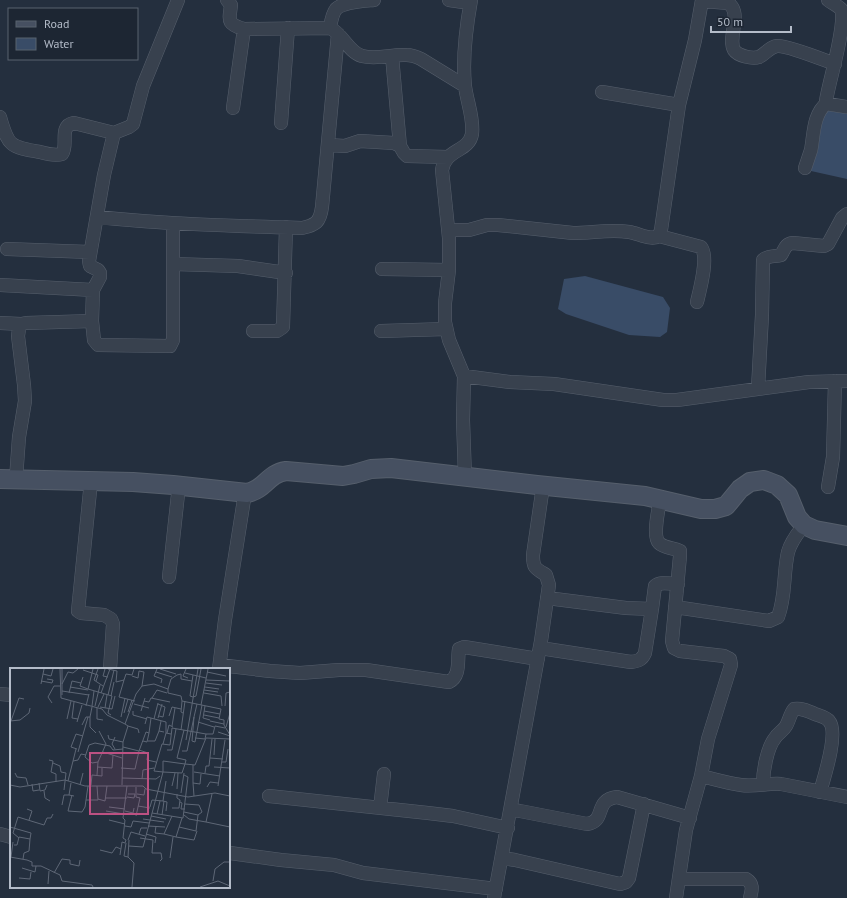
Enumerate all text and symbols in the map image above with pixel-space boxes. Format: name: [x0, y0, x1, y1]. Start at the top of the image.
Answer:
legend: [8, 8, 138, 60]
scale bar: [711, 8, 791, 34]
text: 50 m: [717, 14, 743, 29]
text: Road: [44, 16, 69, 31]
text: Water: [44, 36, 74, 51]
inset map: [10, 668, 230, 888]

